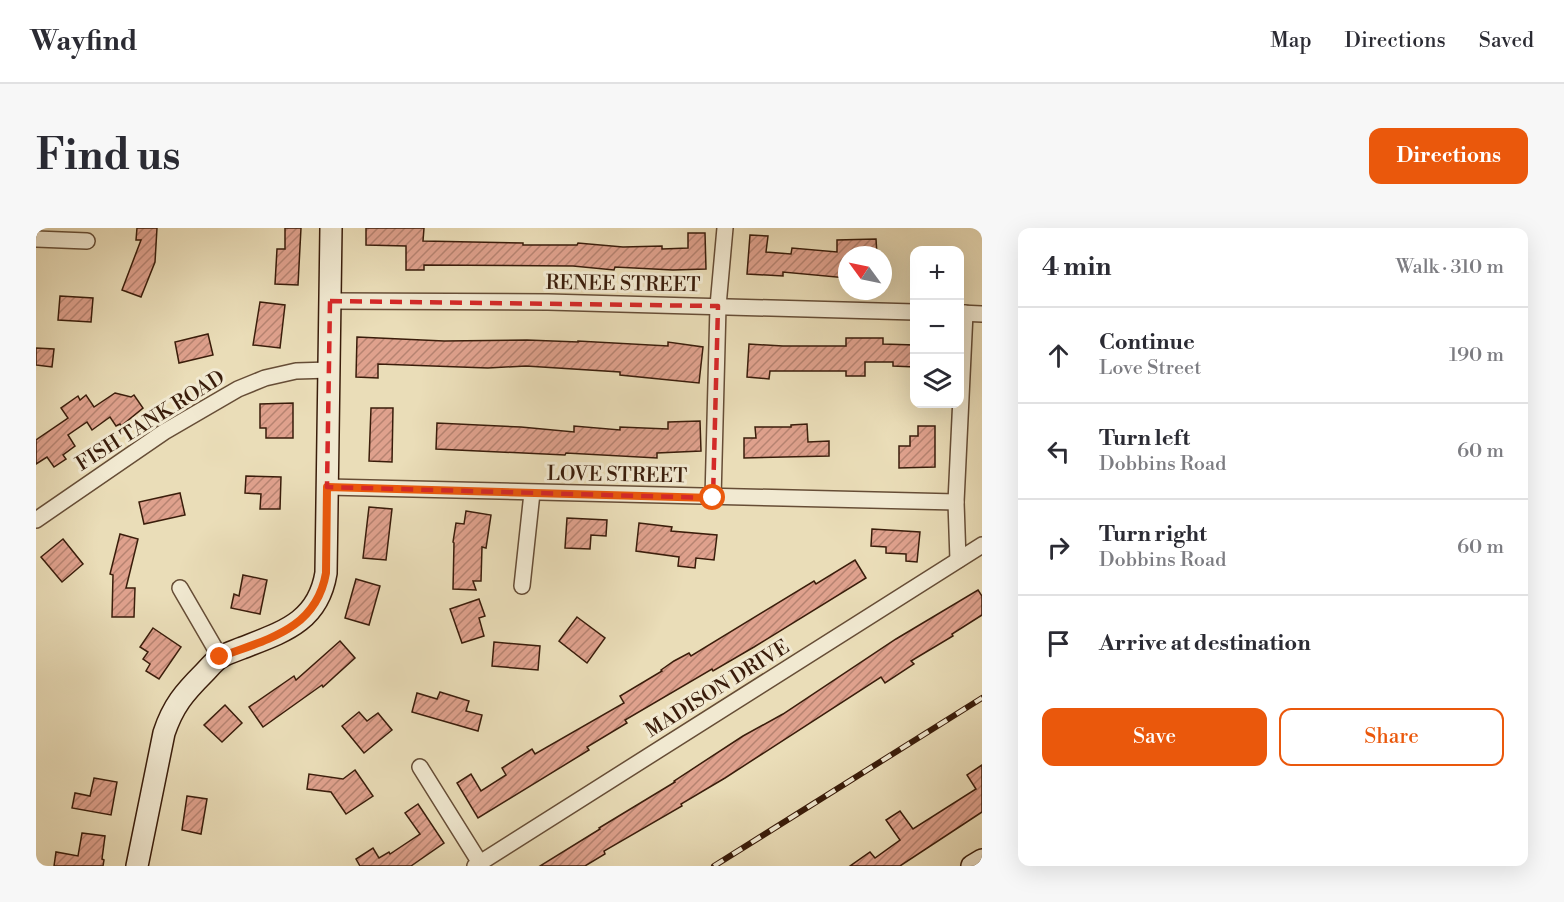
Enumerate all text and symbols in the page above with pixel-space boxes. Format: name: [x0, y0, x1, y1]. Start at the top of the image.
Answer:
text: Wayfind: [30, 24, 138, 59]
text: Map: [1270, 28, 1312, 54]
text: Directions: [1345, 28, 1446, 54]
text: Saved: [1479, 28, 1534, 54]
button: Directions: [1369, 128, 1528, 184]
text: Find us: [36, 130, 180, 183]
north arrow: [838, 246, 892, 300]
map controls: [910, 246, 964, 408]
button: +: [910, 246, 964, 300]
text: 4 min: [1042, 251, 1112, 283]
text: Walk · 310 m: [1396, 255, 1504, 280]
street label: RENEE STREET: [545, 271, 701, 298]
button: −: [910, 300, 964, 354]
text: Continue: [1099, 329, 1195, 356]
icon: ahead: [1042, 339, 1075, 372]
text: 190 m: [1449, 343, 1504, 368]
button: layers: [910, 354, 964, 408]
text: Love Street: [1099, 356, 1201, 381]
street label: FISH TANK ROAD: [72, 365, 230, 477]
text: Turn left: [1099, 425, 1190, 452]
icon: left: [1042, 435, 1075, 468]
text: 60 m: [1457, 439, 1504, 464]
text: Dobbins Road: [1099, 452, 1226, 477]
street label: LOVE STREET: [547, 462, 687, 489]
route start: [699, 484, 725, 510]
text: Turn right: [1099, 521, 1207, 548]
icon: right: [1042, 531, 1075, 564]
text: 60 m: [1457, 535, 1504, 560]
text: Dobbins Road: [1099, 548, 1226, 573]
icon: arrive: [1042, 627, 1075, 660]
text: Arrive at destination: [1099, 630, 1311, 657]
street label: MADISON DRIVE: [641, 635, 795, 744]
route end: [206, 643, 232, 669]
button: Save: [1042, 708, 1267, 766]
button: Share: [1279, 708, 1504, 766]

